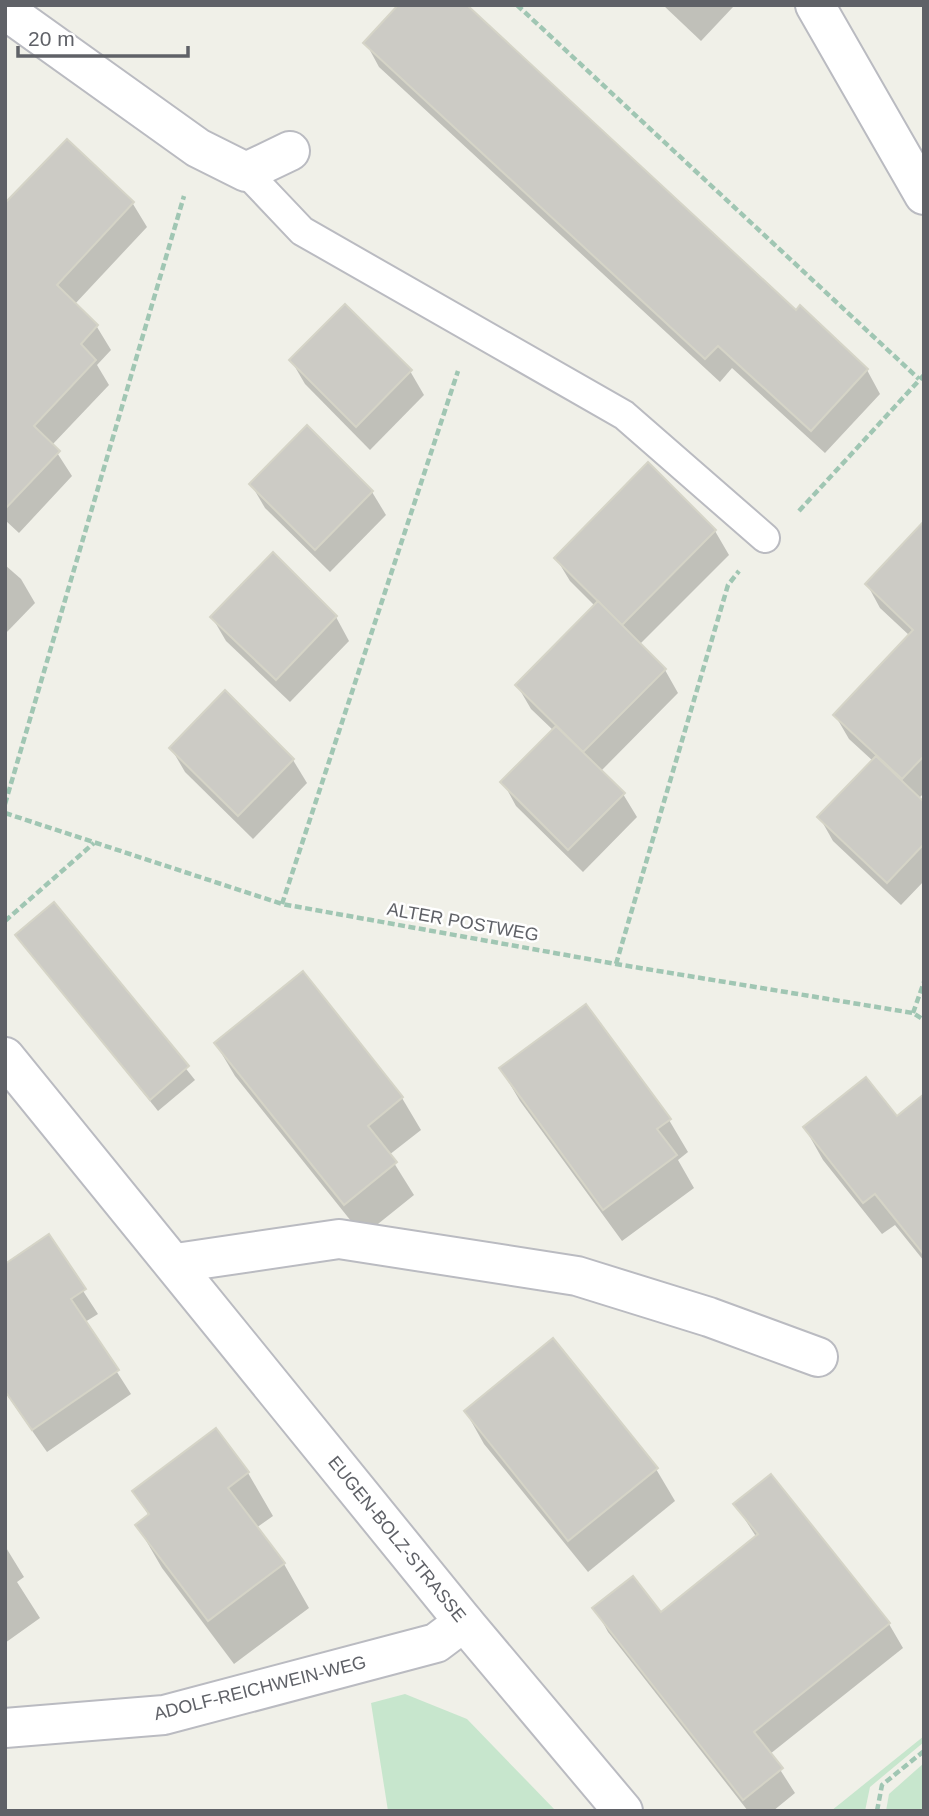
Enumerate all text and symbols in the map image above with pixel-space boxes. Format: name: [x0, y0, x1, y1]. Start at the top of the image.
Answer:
scale bar: [18, 14, 187, 58]
text: 20 m: [28, 27, 75, 50]
street label: ALTER POSTWEG: [386, 899, 540, 945]
street label: EUGEN-BOLZ-STRASSE: [324, 1452, 470, 1626]
street label: ADOLF-REICHWEIN-WEG: [152, 1652, 368, 1724]

